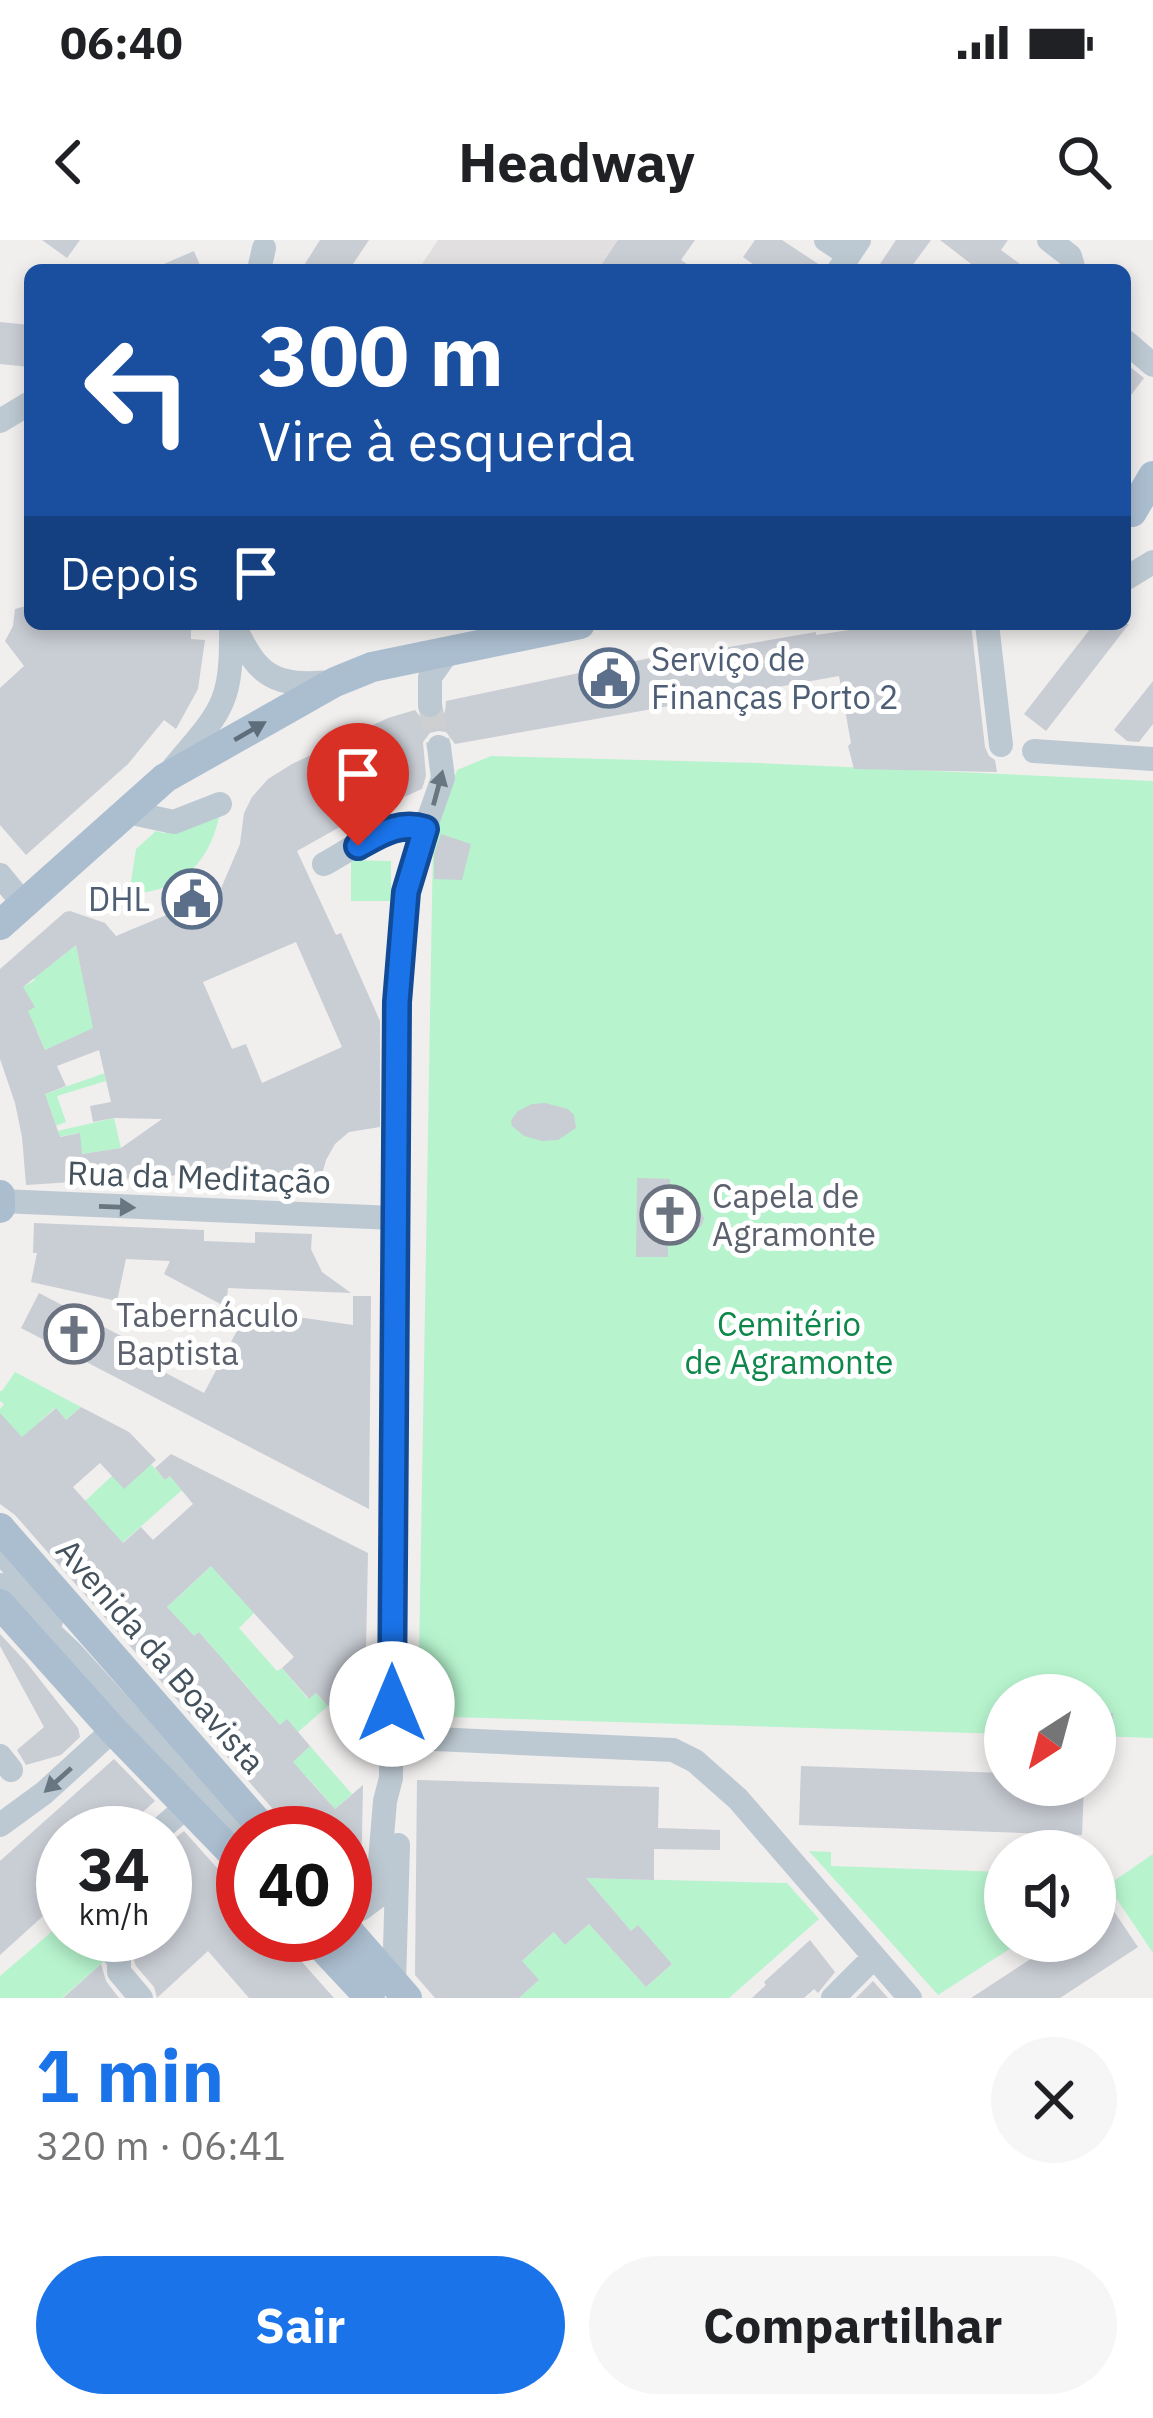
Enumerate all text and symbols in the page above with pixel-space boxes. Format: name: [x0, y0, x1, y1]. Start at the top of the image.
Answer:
text: 06:40: [60, 13, 183, 71]
text: Headway: [458, 127, 695, 197]
icon: back: [36, 129, 102, 195]
icon: search: [1051, 129, 1117, 195]
text: 300 m: [258, 300, 504, 409]
icon: left: [60, 312, 216, 468]
text: Vire à esquerda: [258, 406, 635, 476]
icon: arrive: [223, 540, 289, 606]
text: Depois: [60, 544, 199, 602]
place label: Serviço de Finanças Porto 2: [651, 637, 898, 718]
public building icon: Serviço de Finanças Porto 2: [578, 647, 640, 709]
one-way arrow: [233, 721, 267, 742]
pin: [307, 723, 409, 846]
icon: arrive: [325, 741, 391, 807]
one-way arrow: [430, 769, 448, 806]
public building icon: DHL: [161, 868, 223, 930]
place label: DHL: [88, 877, 150, 920]
street label: Rua da Meditação: [66, 1150, 332, 1203]
place label: Capela de Agramonte: [712, 1174, 876, 1255]
church icon: Capela de Agramonte: [639, 1184, 701, 1246]
one-way arrow: [99, 1198, 137, 1217]
place label: Tabernáculo Baptista: [116, 1293, 299, 1374]
park label: Cemitério de Agramonte: [685, 1302, 893, 1383]
church icon: Tabernáculo Baptista: [43, 1303, 105, 1365]
street label: Avenida da Boavista: [48, 1529, 275, 1782]
position arrow: [329, 1641, 455, 1767]
north arrow: [984, 1674, 1116, 1806]
map controls: [984, 1674, 1116, 1962]
one-way arrow: [44, 1766, 73, 1793]
speed limit sign: 40: [216, 1806, 372, 1962]
text: 34: [78, 1829, 150, 1908]
button: sound: [984, 1830, 1116, 1962]
text: km/h: [79, 1894, 149, 1933]
text: 1 min: [36, 2028, 224, 2122]
button: close: [991, 2037, 1117, 2163]
text: 320 m · 06:41: [36, 2120, 286, 2171]
button: Sair: [36, 2256, 565, 2394]
button: Compartilhar: [589, 2256, 1117, 2394]

